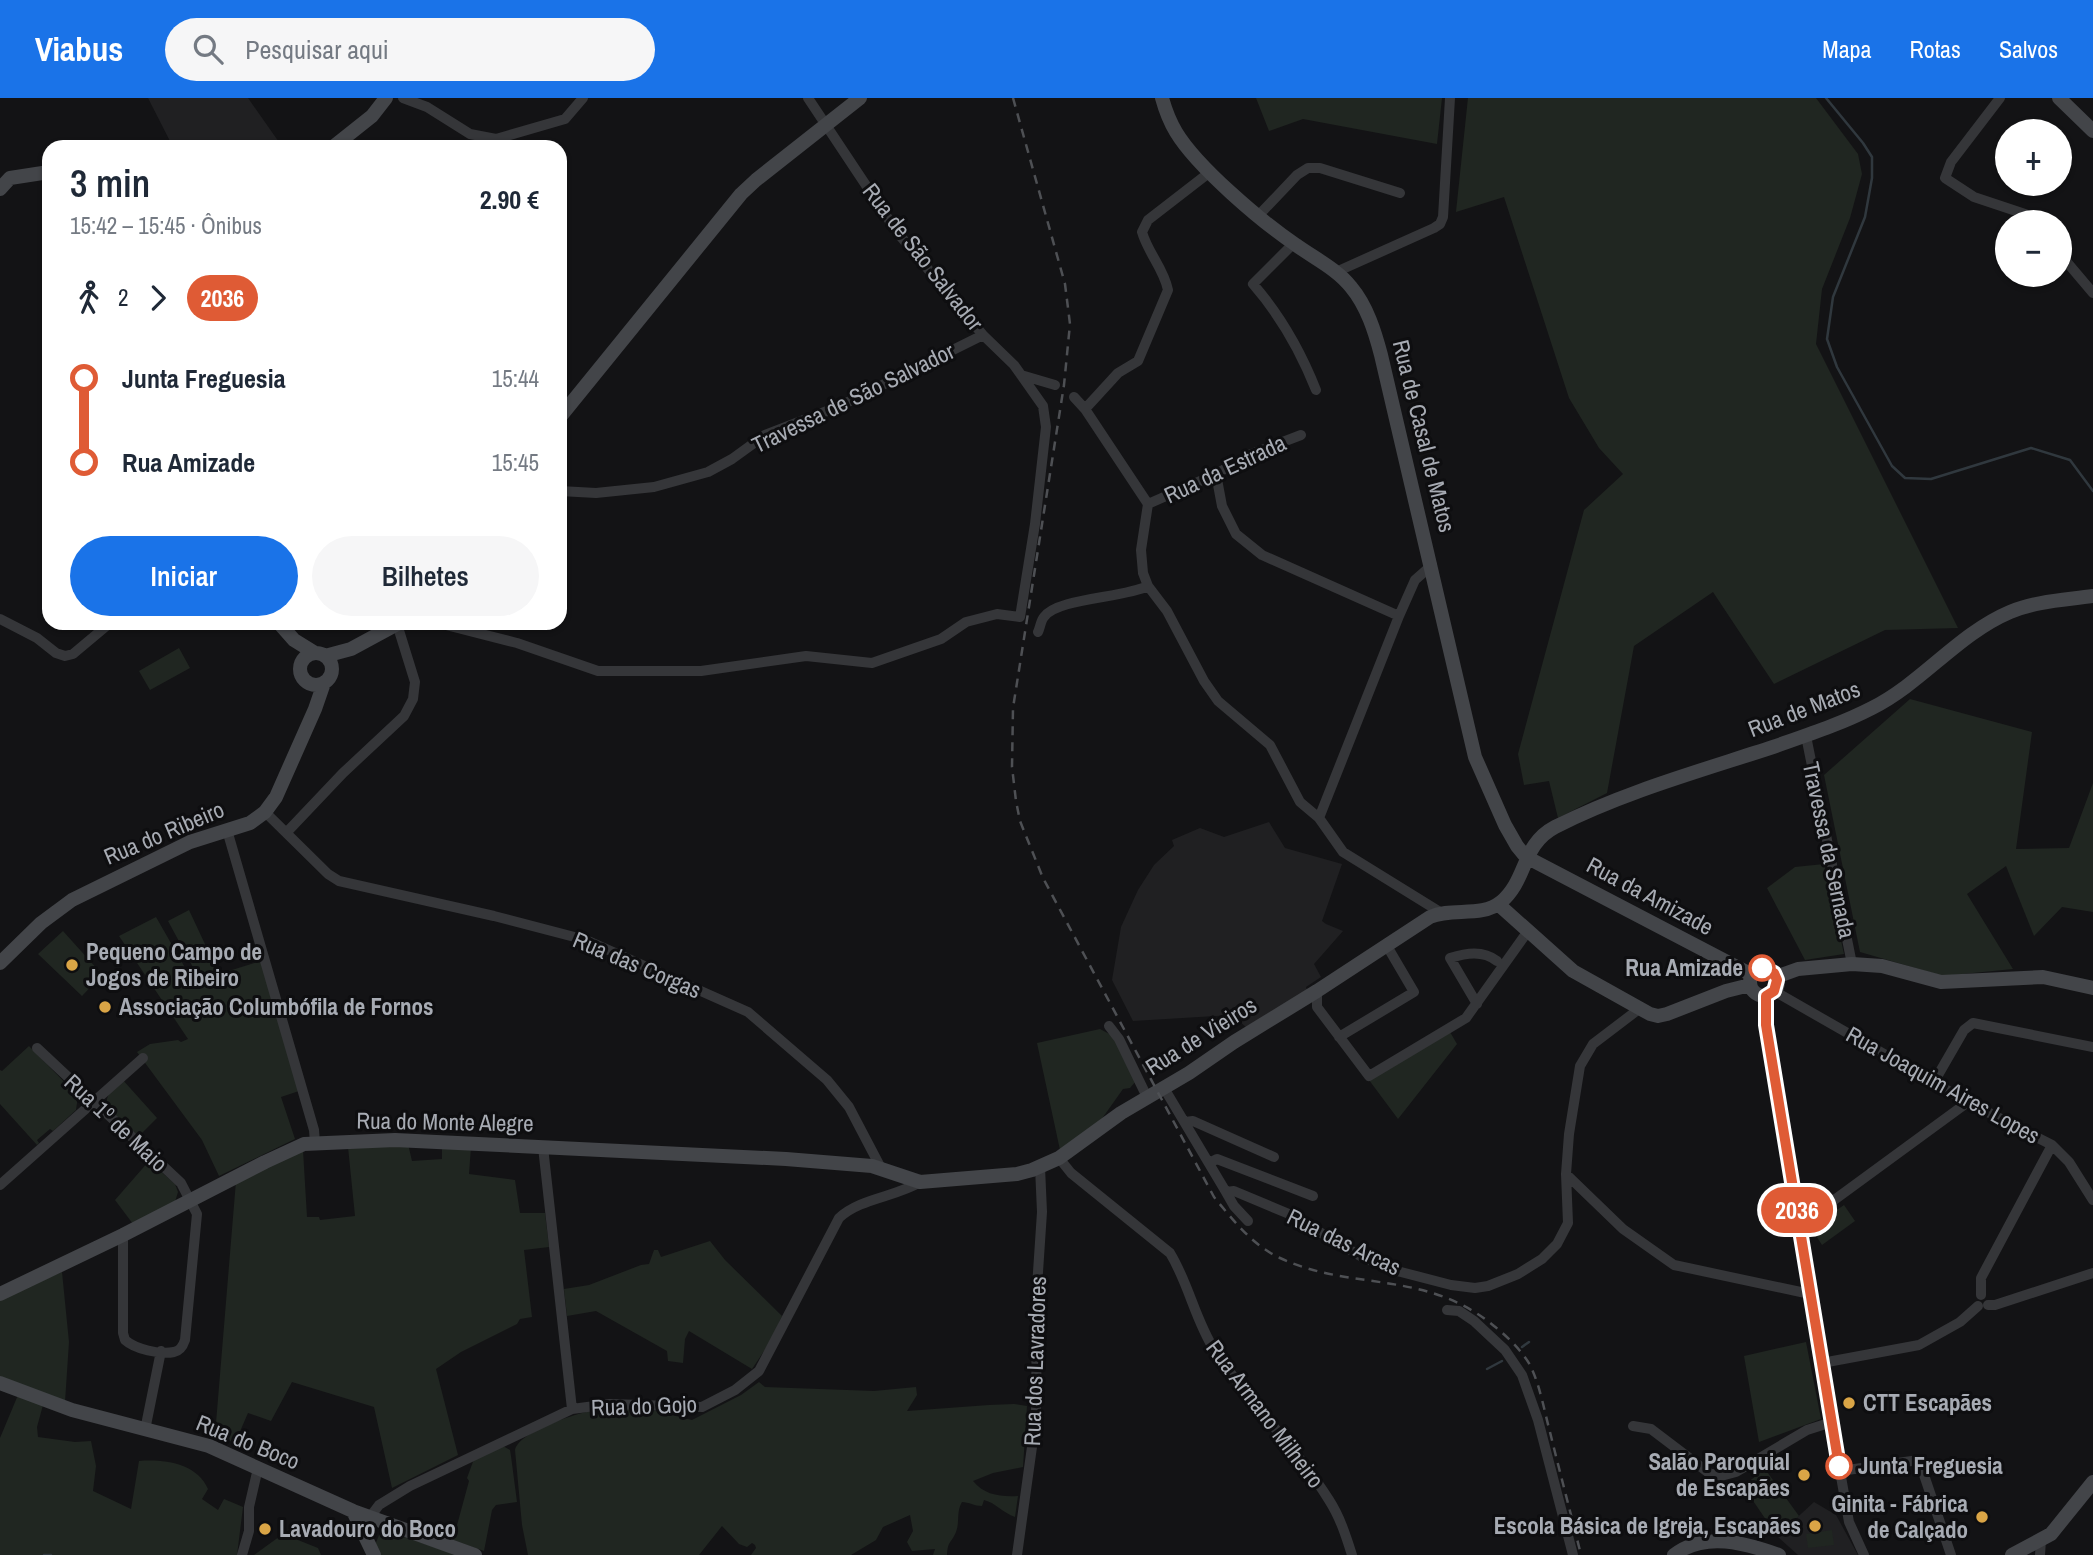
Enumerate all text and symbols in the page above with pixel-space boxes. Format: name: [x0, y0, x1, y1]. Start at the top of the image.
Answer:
search box: [165, 18, 655, 81]
text: Viabus: [35, 27, 123, 71]
icon: search: [189, 30, 227, 68]
text: Pesquisar aqui: [245, 32, 389, 67]
text: Mapa: [1822, 33, 1872, 65]
text: Rotas: [1910, 33, 1961, 65]
text: Salvos: [1999, 33, 2058, 65]
map controls: [1995, 119, 2072, 287]
button: +: [1995, 119, 2072, 196]
text: 3 min: [70, 158, 150, 209]
street label: Rua de São Salvador: [856, 177, 991, 337]
text: 2.90 €: [480, 182, 539, 217]
text: 15:42 – 15:45 · Ônibus: [70, 210, 262, 241]
button: −: [1995, 210, 2072, 287]
icon: walk: [70, 279, 108, 317]
icon: forward: [139, 279, 177, 317]
text: 2: [118, 282, 129, 313]
text: 2036: [201, 282, 244, 314]
street label: Travessa de São Salvador: [746, 335, 960, 460]
street label: Rua de Casal de Matos: [1386, 337, 1463, 535]
text: Junta Freguesia: [122, 361, 286, 396]
text: 15:44: [492, 363, 539, 394]
street label: Rua da Estrada: [1159, 427, 1291, 510]
text: Rua Amizade: [122, 445, 255, 480]
text: 15:45: [492, 447, 539, 478]
button: Iniciar: [70, 536, 298, 616]
button: Bilhetes: [312, 536, 539, 616]
street label: Rua de Matos: [1743, 673, 1864, 744]
street label: Travessa da Sernada: [1796, 759, 1863, 941]
street label: Rua do Ribeiro: [99, 793, 229, 872]
street label: Rua da Amizade: [1581, 849, 1719, 942]
street label: Rua das Corgas: [568, 924, 706, 1005]
place label: Pequeno Campo de Jogos de Ribeiro: [86, 936, 262, 993]
place label: Rua Amizade: [1625, 952, 1743, 983]
marker: Rua Amizade: [1749, 955, 1775, 981]
marker: Pequeno Campo de Jogos de Ribeiro: [64, 957, 80, 973]
street label: Rua de Vieiros: [1139, 989, 1262, 1082]
place label: Associação Columbófila de Fornos: [119, 991, 434, 1022]
marker: Associação Columbófila de Fornos: [97, 999, 113, 1015]
street label: Rua Joaquim Aires Lopes: [1841, 1018, 2046, 1151]
street label: Rua 1º de Maio: [58, 1067, 175, 1179]
street label: Rua do Monte Alegre: [356, 1104, 534, 1139]
line badge: 2036: [1748, 1187, 1846, 1233]
text: 2036: [1775, 1194, 1819, 1226]
street label: Rua das Arcas: [1282, 1201, 1406, 1282]
street label: Rua dos Lavradores: [1016, 1276, 1053, 1446]
street label: Rua Armano Milheiro: [1199, 1333, 1331, 1494]
place label: CTT Escapães: [1863, 1387, 1992, 1418]
street label: Rua do Gojo: [591, 1388, 697, 1423]
marker: CTT Escapães: [1841, 1395, 1857, 1411]
street label: Rua do Boco: [192, 1407, 305, 1476]
place label: Salão Paroquial de Escapães: [1648, 1446, 1790, 1503]
place label: Junta Freguesia: [1858, 1450, 2003, 1481]
marker: Junta Freguesia: [1826, 1453, 1852, 1479]
marker: Salão Paroquial de Escapães: [1796, 1467, 1812, 1483]
place label: Ginita - Fábrica de Calçado: [1832, 1488, 1969, 1545]
marker: Ginita - Fábrica de Calçado: [1974, 1509, 1990, 1525]
place label: Escola Básica de Igreja, Escapães: [1494, 1510, 1801, 1541]
place label: Lavadouro do Boco: [279, 1513, 456, 1544]
marker: Escola Básica de Igreja, Escapães: [1807, 1518, 1823, 1534]
marker: Lavadouro do Boco: [257, 1521, 273, 1537]

